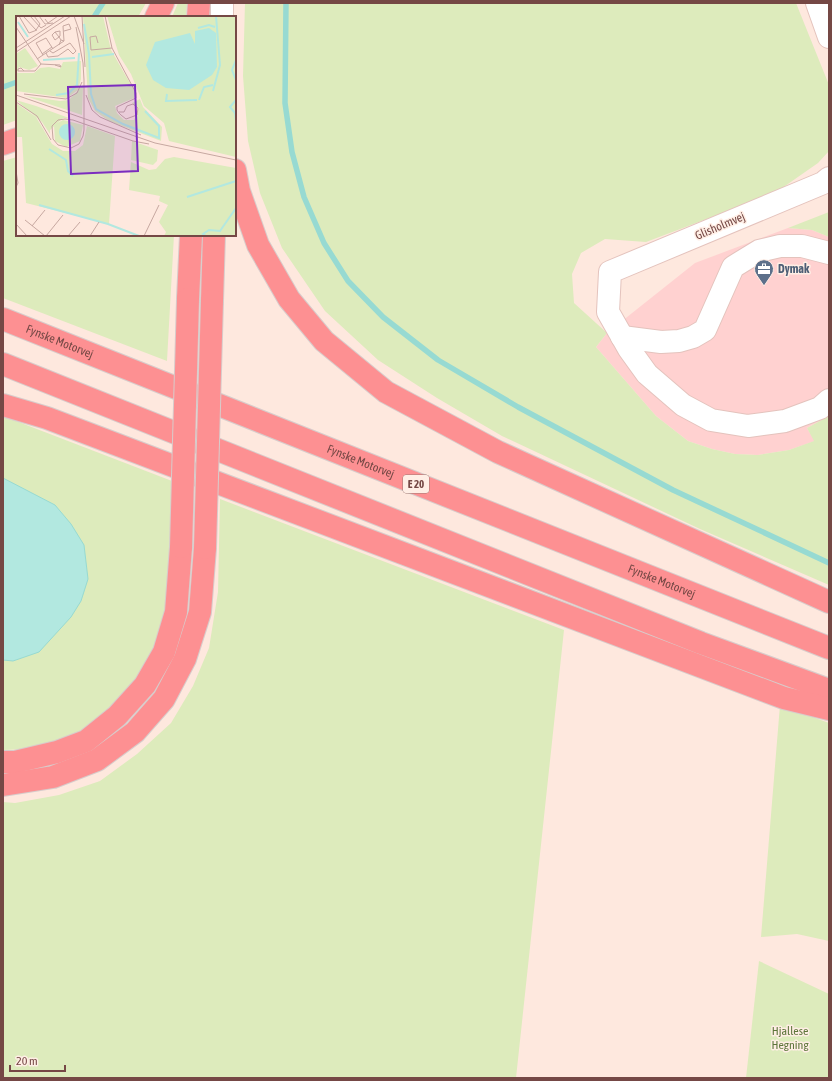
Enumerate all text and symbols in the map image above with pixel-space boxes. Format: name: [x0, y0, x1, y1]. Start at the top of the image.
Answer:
inset map: [16, 16, 236, 236]
street label: Glisholmvej: [693, 209, 747, 243]
office icon: Dymak: [753, 258, 775, 286]
place label: Dymak: [778, 262, 810, 276]
street label: Fynske Motorvej: [24, 322, 95, 361]
street label: Fynske Motorvej: [325, 442, 396, 481]
road number: E 20: [403, 475, 429, 493]
street label: Fynske Motorvej: [626, 562, 697, 601]
park label: Hjallese Hegning: [771, 1024, 809, 1052]
scale bar: [10, 1047, 65, 1073]
text: 20 m: [16, 1054, 38, 1068]

